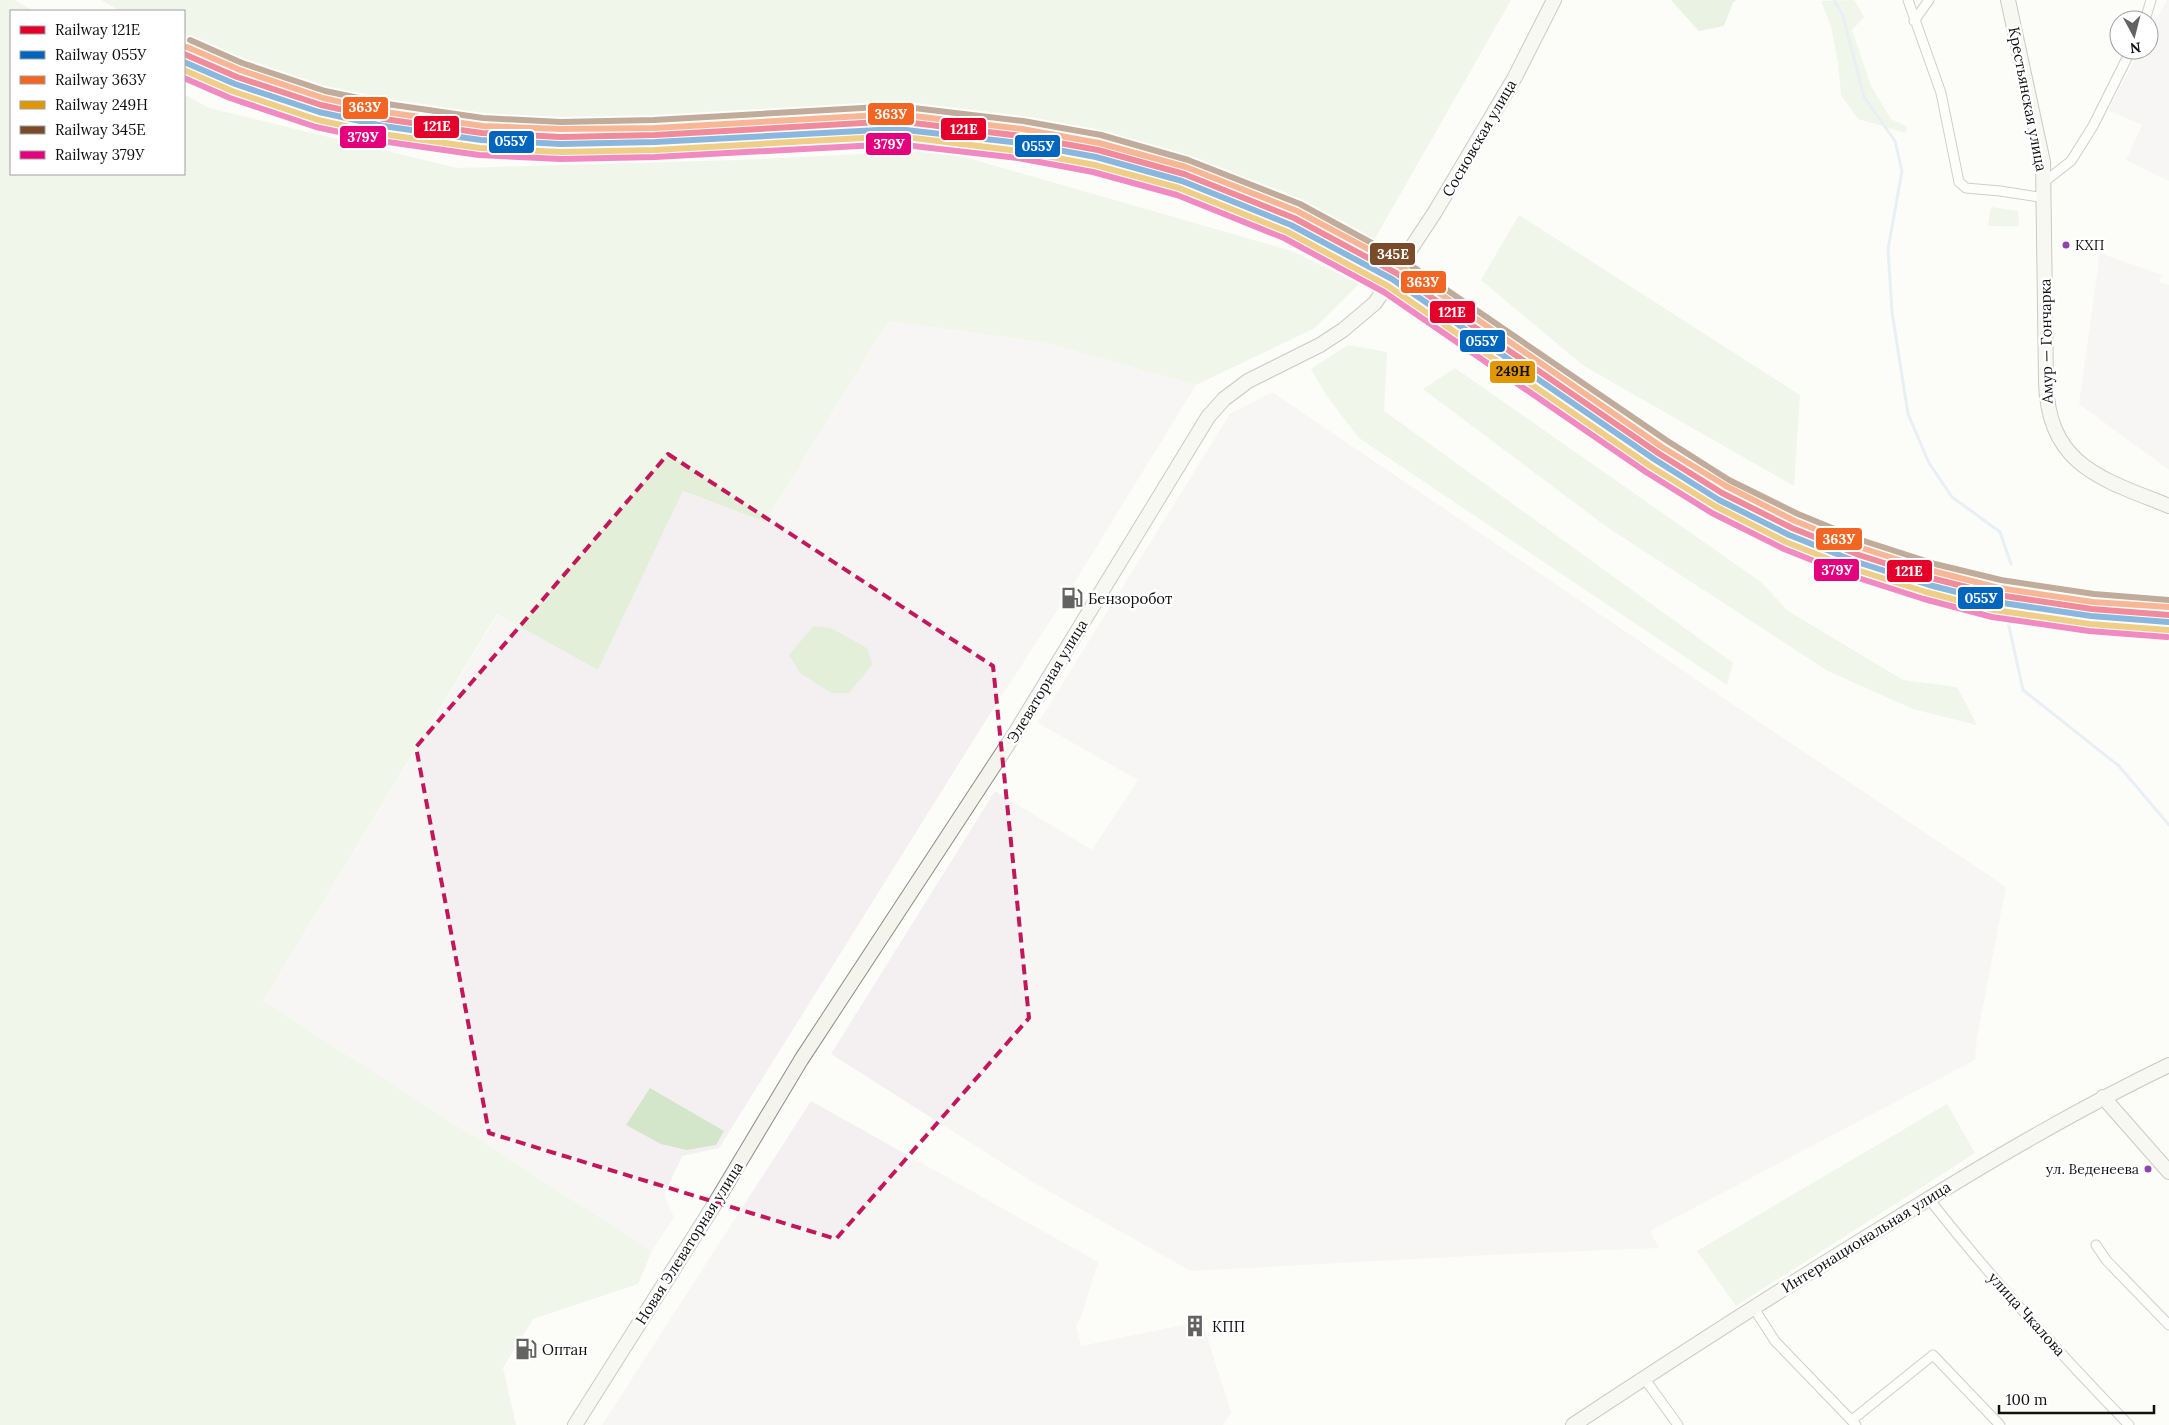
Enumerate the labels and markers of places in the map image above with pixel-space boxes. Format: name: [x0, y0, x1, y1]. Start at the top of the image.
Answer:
place label: КХП: [2075, 236, 2104, 254]
marker: КХП: [2061, 240, 2071, 250]
fuel station icon: Бензоробот: [1059, 585, 1085, 611]
place label: Бензоробот: [1088, 589, 1173, 608]
place label: ул. Веденеева: [2046, 1160, 2139, 1178]
marker: ул. Веденеева: [2143, 1164, 2153, 1174]
building icon: КПП: [1182, 1313, 1208, 1339]
place label: КПП: [1212, 1317, 1245, 1336]
fuel station icon: Оптан: [513, 1336, 539, 1362]
place label: Оптан: [542, 1340, 588, 1359]

